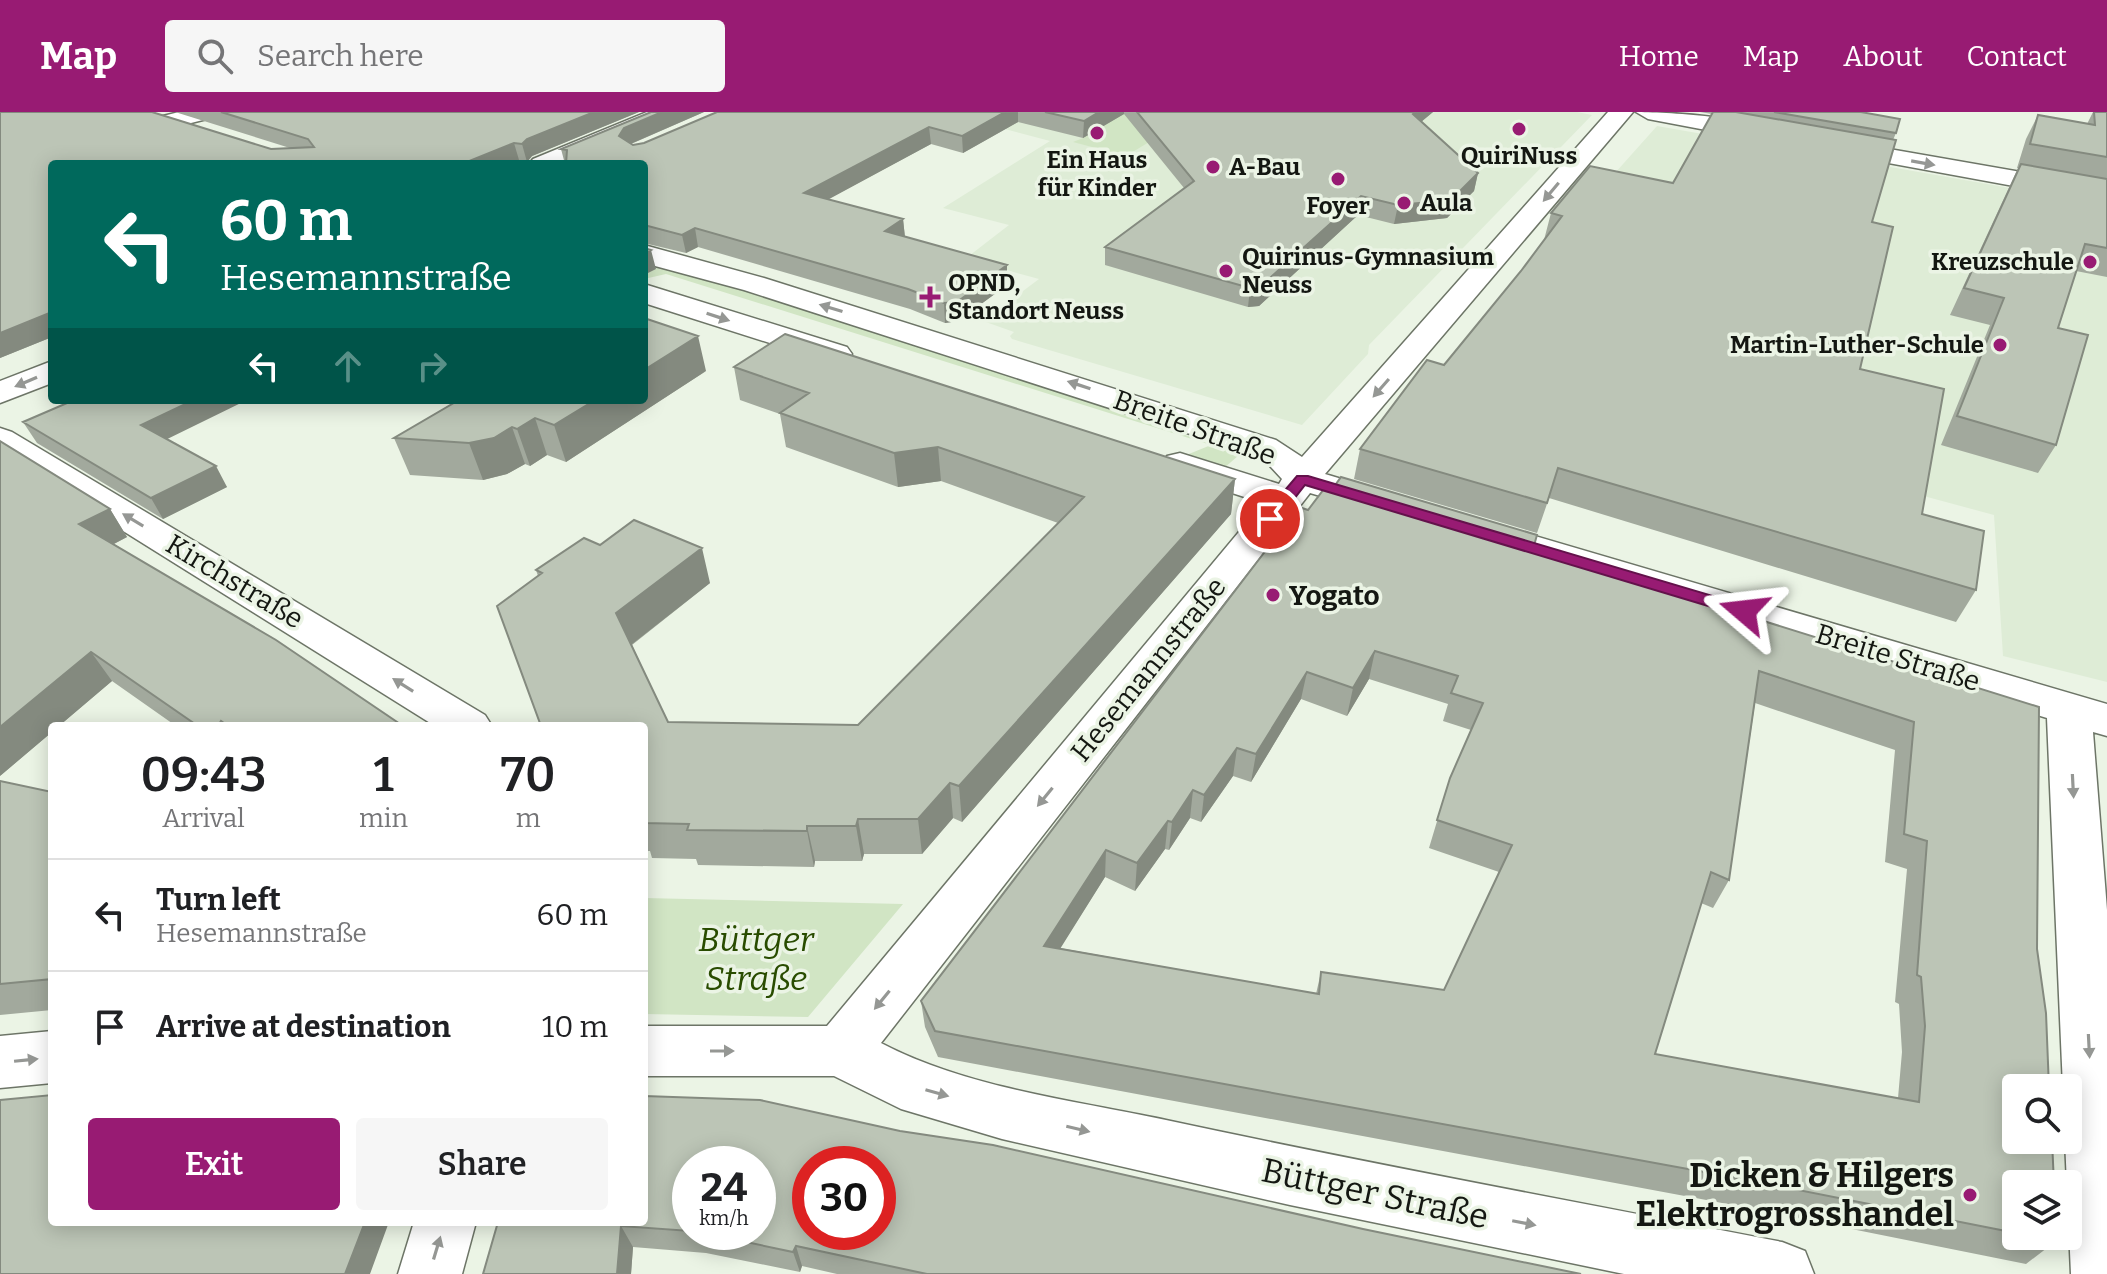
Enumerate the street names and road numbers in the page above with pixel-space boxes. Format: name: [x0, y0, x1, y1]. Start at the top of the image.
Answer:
street label: Breite Straße: [1109, 383, 1280, 472]
street label: Kirchstraße: [160, 528, 309, 635]
street label: Hesemannstraße: [1064, 571, 1233, 768]
street label: Breite Straße: [1812, 617, 1984, 698]
street label: Büttger Straße: [1258, 1149, 1492, 1238]

